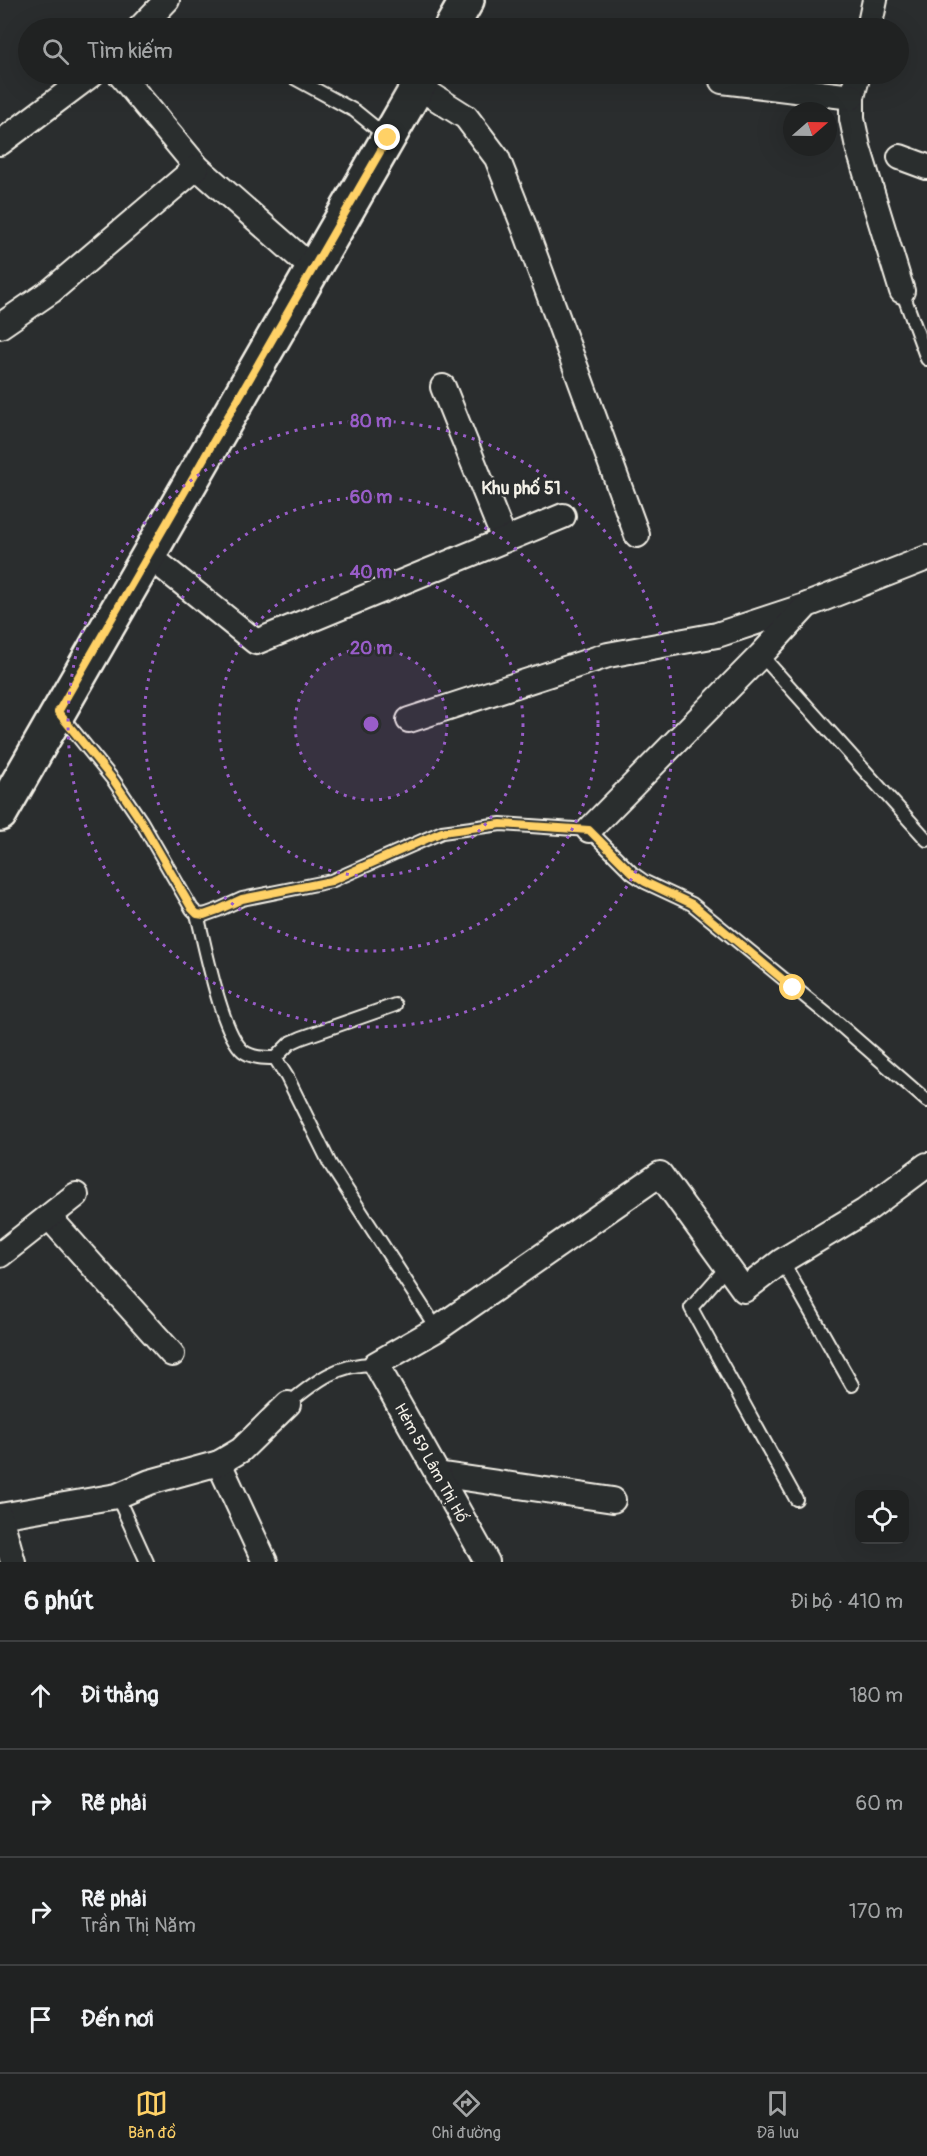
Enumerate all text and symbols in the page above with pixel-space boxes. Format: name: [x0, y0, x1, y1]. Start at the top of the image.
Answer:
search box: [18, 18, 909, 84]
icon: search: [39, 35, 72, 68]
text: Tìm kiếm: [87, 37, 173, 65]
north arrow: [783, 102, 837, 156]
route end: [374, 124, 400, 150]
text: 80 m: [350, 410, 392, 433]
district label: Khu phố 51: [481, 477, 561, 500]
text: 60 m: [350, 486, 392, 509]
text: 40 m: [350, 561, 392, 584]
text: 20 m: [350, 637, 392, 660]
centre of rings: [361, 714, 381, 734]
route start: [779, 974, 805, 1000]
street label: Hẻm 59 Lâm Thị Hố: [390, 1400, 472, 1526]
map controls: [855, 1490, 909, 1544]
button: locate: [855, 1490, 909, 1544]
text: 6 phút: [24, 1585, 93, 1617]
text: Đi bộ · 410 m: [791, 1589, 903, 1614]
icon: ahead: [24, 1679, 57, 1712]
text: Đi thẳng: [81, 1681, 159, 1709]
text: 180 m: [849, 1683, 903, 1708]
icon: right: [24, 1787, 57, 1820]
text: Rẽ phải: [81, 1789, 146, 1817]
text: 60 m: [856, 1791, 903, 1816]
text: Rẽ phải: [81, 1885, 146, 1913]
icon: right: [24, 1895, 57, 1928]
text: 170 m: [849, 1899, 903, 1924]
text: Trần Thị Năm: [81, 1913, 196, 1938]
icon: arrive: [24, 2003, 57, 2036]
text: Đến nơi: [81, 2005, 153, 2033]
tab: Bản đồ: [128, 2087, 176, 2143]
tab: Chỉ đường: [432, 2087, 501, 2143]
tab: Đã lưu: [757, 2087, 799, 2143]

